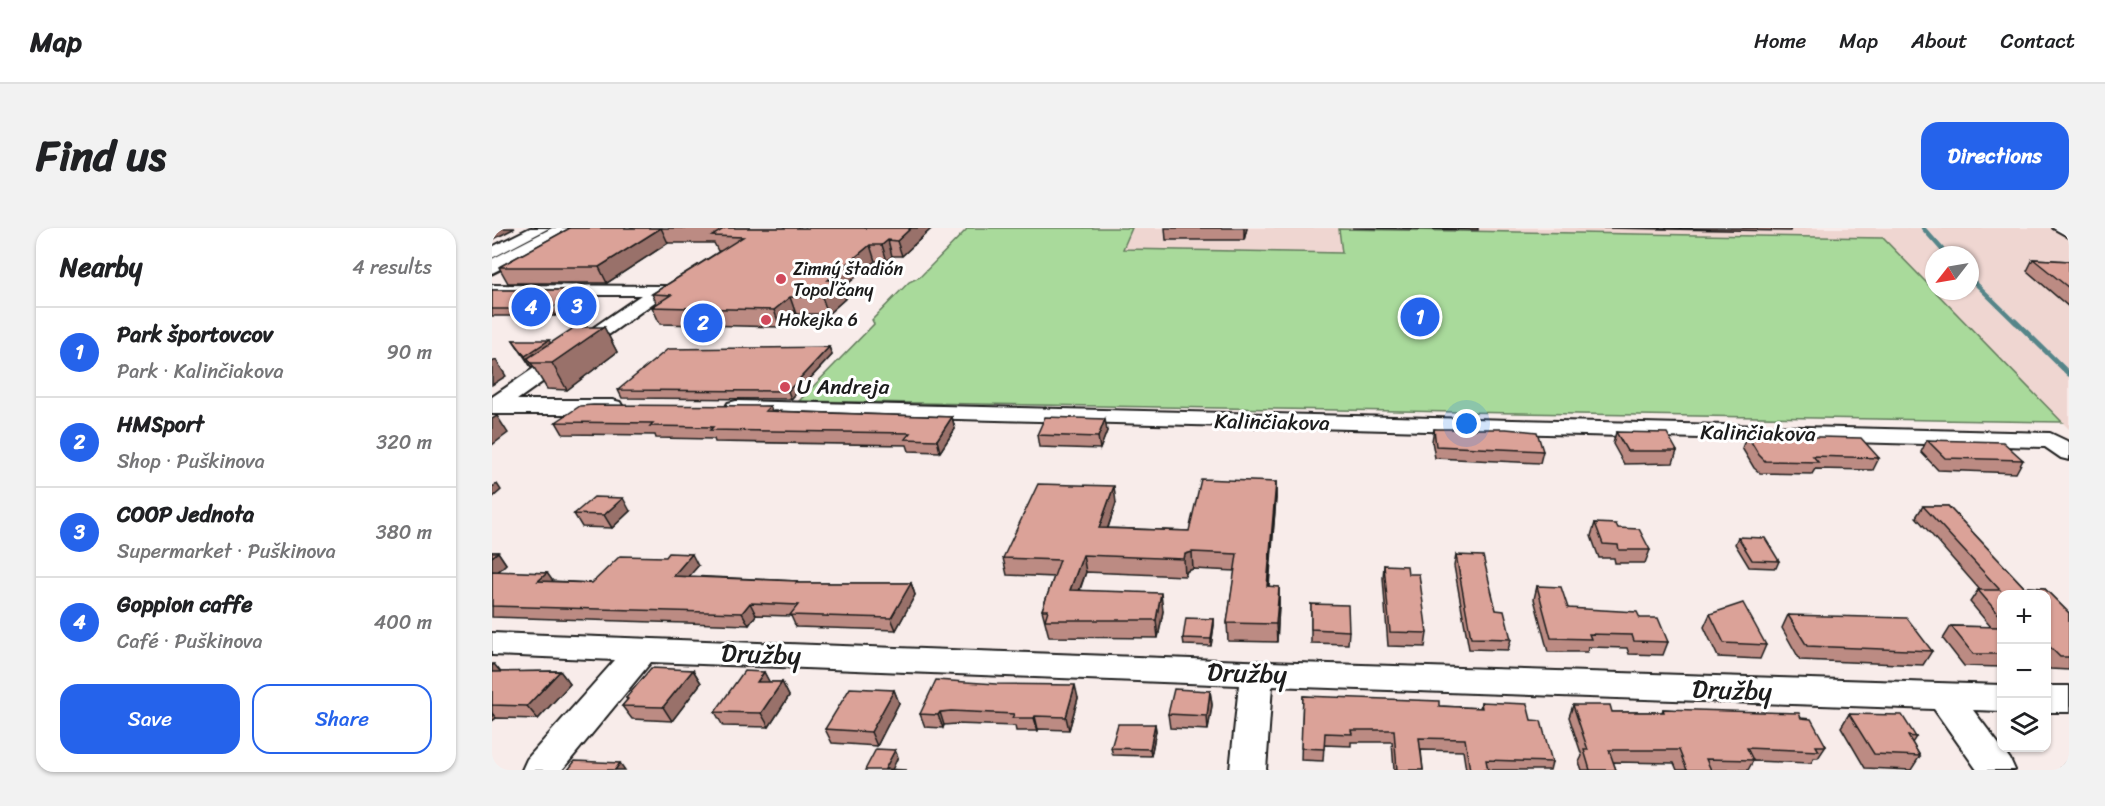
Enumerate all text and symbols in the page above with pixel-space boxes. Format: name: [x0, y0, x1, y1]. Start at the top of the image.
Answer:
text: Map: [30, 17, 82, 66]
text: Home: [1754, 22, 1806, 60]
text: Map: [1839, 22, 1878, 60]
text: About: [1911, 22, 1968, 60]
text: Contact: [2001, 22, 2075, 60]
text: Find us: [36, 119, 166, 193]
button: Directions: [1921, 122, 2069, 190]
text: Nearby: [60, 244, 142, 290]
north arrow: [1925, 246, 1979, 300]
text: 4 results: [352, 250, 432, 285]
place label: Zimný štadión Topoľčany: [793, 253, 903, 306]
marker: Zimný štadión Topoľčany: [774, 272, 788, 286]
pin: 4: [512, 284, 550, 329]
pin: 3: [558, 284, 596, 328]
pin: 1: [1400, 294, 1440, 340]
pin: 2: [684, 300, 722, 346]
place label: Hokejka 6: [778, 304, 858, 336]
marker: Hokejka 6: [759, 313, 773, 327]
text: Park športovcov: [117, 315, 273, 354]
text: 1: [75, 335, 84, 370]
text: 90 m: [387, 335, 432, 370]
text: Park · Kalinčiakova: [117, 354, 284, 389]
place label: U Andreja: [797, 368, 890, 406]
marker: U Andreja: [778, 380, 792, 394]
street label: Kalinčiakova: [1214, 402, 1330, 442]
text: HMSport: [117, 405, 204, 444]
your location: [1452, 409, 1481, 438]
street label: Kalinčiakova: [1700, 413, 1816, 453]
text: 2: [74, 425, 85, 460]
text: 320 m: [376, 425, 432, 460]
text: Shop · Puškinova: [117, 444, 265, 479]
text: COOP Jednota: [117, 495, 254, 534]
text: 3: [74, 515, 85, 550]
text: 380 m: [376, 515, 432, 550]
text: Supermarket · Puškinova: [117, 534, 336, 569]
text: Goppion caffe: [117, 585, 253, 624]
map controls: [1997, 590, 2051, 752]
button: +: [1997, 590, 2051, 644]
text: 4: [73, 605, 86, 640]
text: 400 m: [374, 605, 432, 640]
text: Café · Puškinova: [117, 624, 263, 659]
street label: Družby: [720, 630, 802, 678]
button: −: [1997, 644, 2051, 698]
street label: Družby: [1206, 649, 1288, 697]
street label: Družby: [1691, 666, 1773, 714]
button: Save: [60, 684, 240, 754]
button: Share: [252, 684, 432, 754]
button: layers: [1997, 698, 2051, 752]

